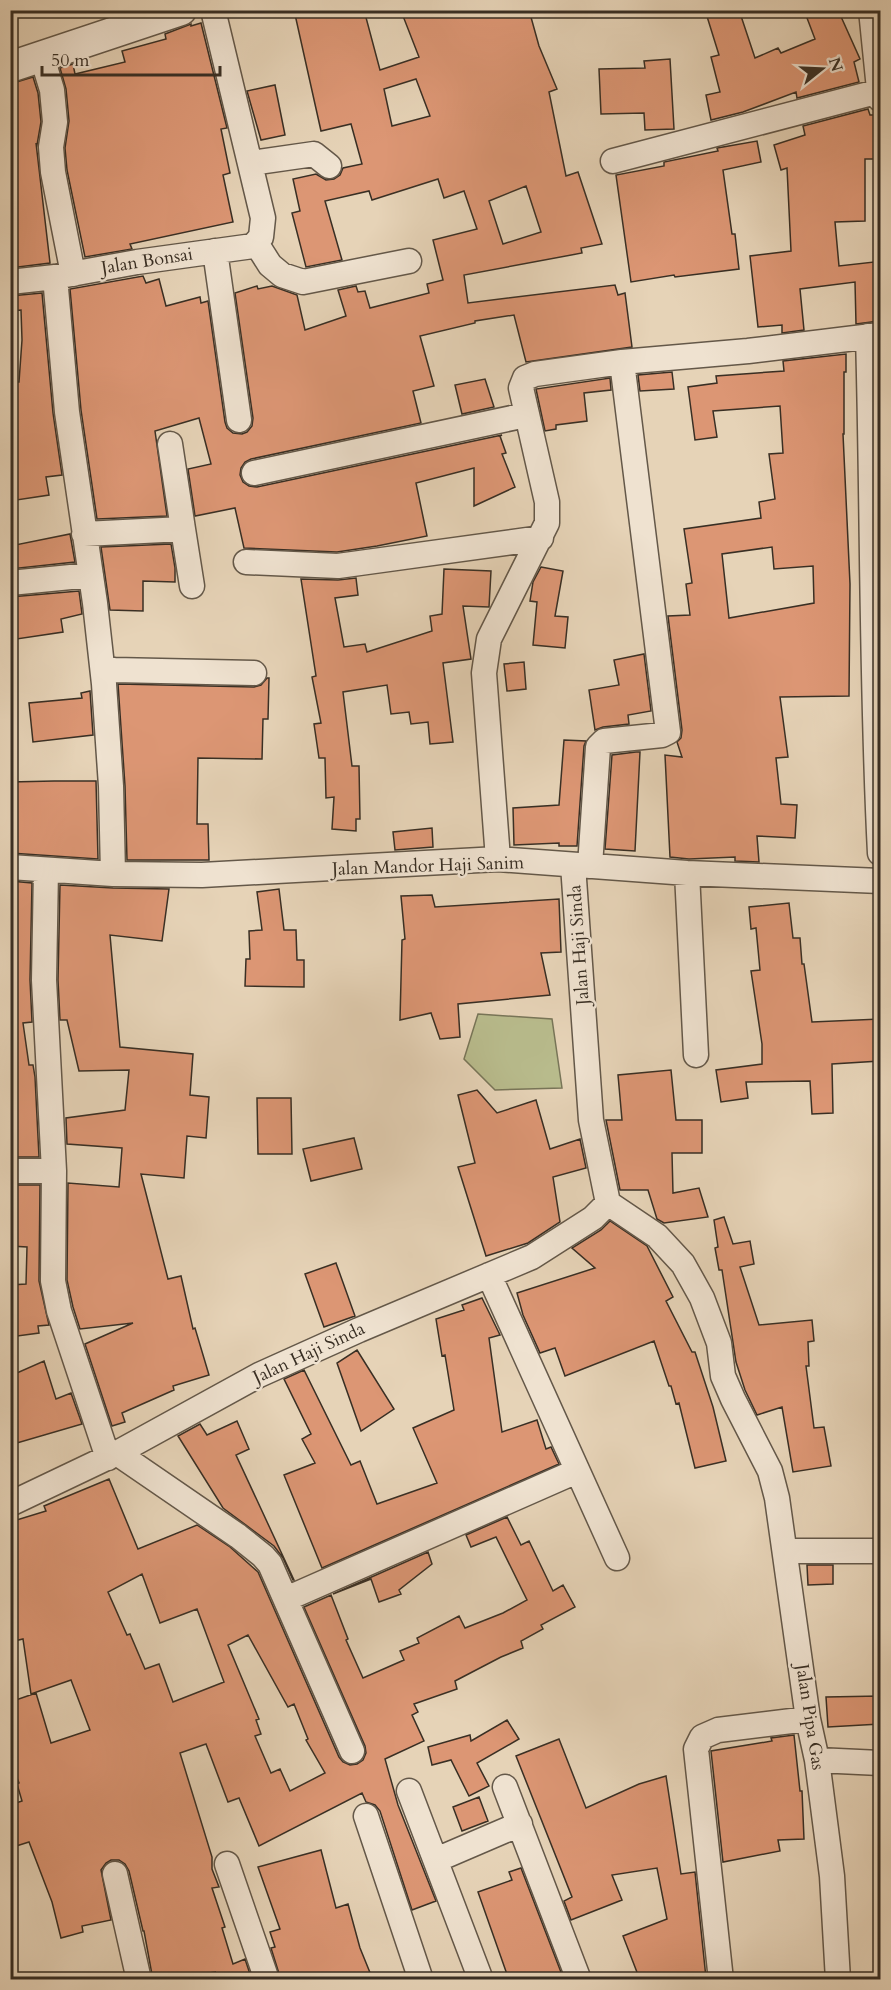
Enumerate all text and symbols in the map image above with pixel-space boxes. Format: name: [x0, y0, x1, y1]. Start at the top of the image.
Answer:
scale bar: [42, 39, 220, 77]
north arrow: [792, 39, 852, 99]
text: 50 m: [51, 48, 90, 73]
text: N: [823, 55, 848, 75]
street label: Jalan Bonsai: [96, 241, 195, 281]
street label: Jalan Mandor Haji Sanim: [329, 850, 525, 882]
street label: Jalan Haji Sinda: [562, 884, 596, 1009]
street label: Jalan Haji Sinda: [246, 1316, 369, 1391]
street label: Jalan Pipa Gas: [789, 1659, 831, 1772]

